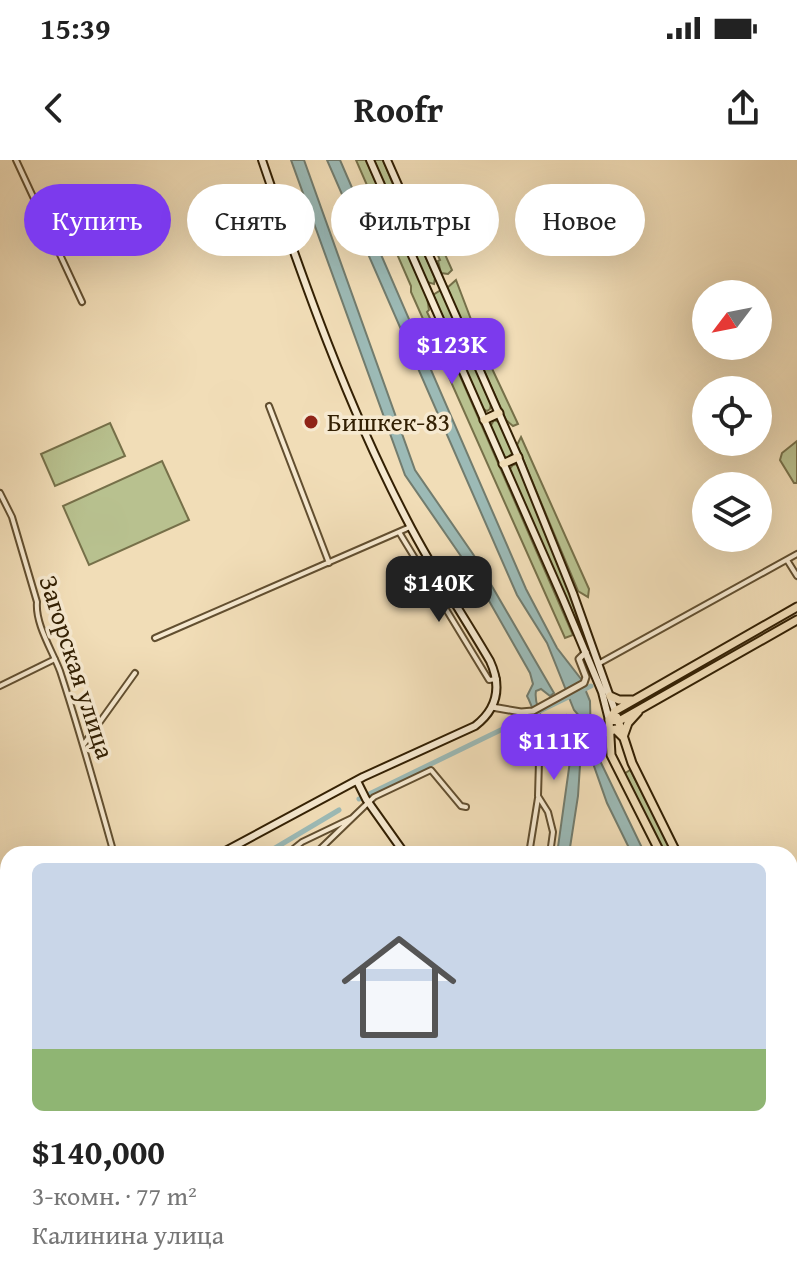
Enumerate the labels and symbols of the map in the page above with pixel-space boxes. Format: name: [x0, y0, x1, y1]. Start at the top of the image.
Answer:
north arrow: [692, 280, 772, 360]
pin: $123K: [396, 318, 508, 386]
place label: Бишкек-83: [327, 402, 450, 441]
marker: Бишкек-83: [302, 413, 320, 431]
pin: $140K: [383, 556, 495, 624]
street label: Загорская улица: [29, 570, 126, 764]
pin: $111K: [498, 714, 610, 782]

